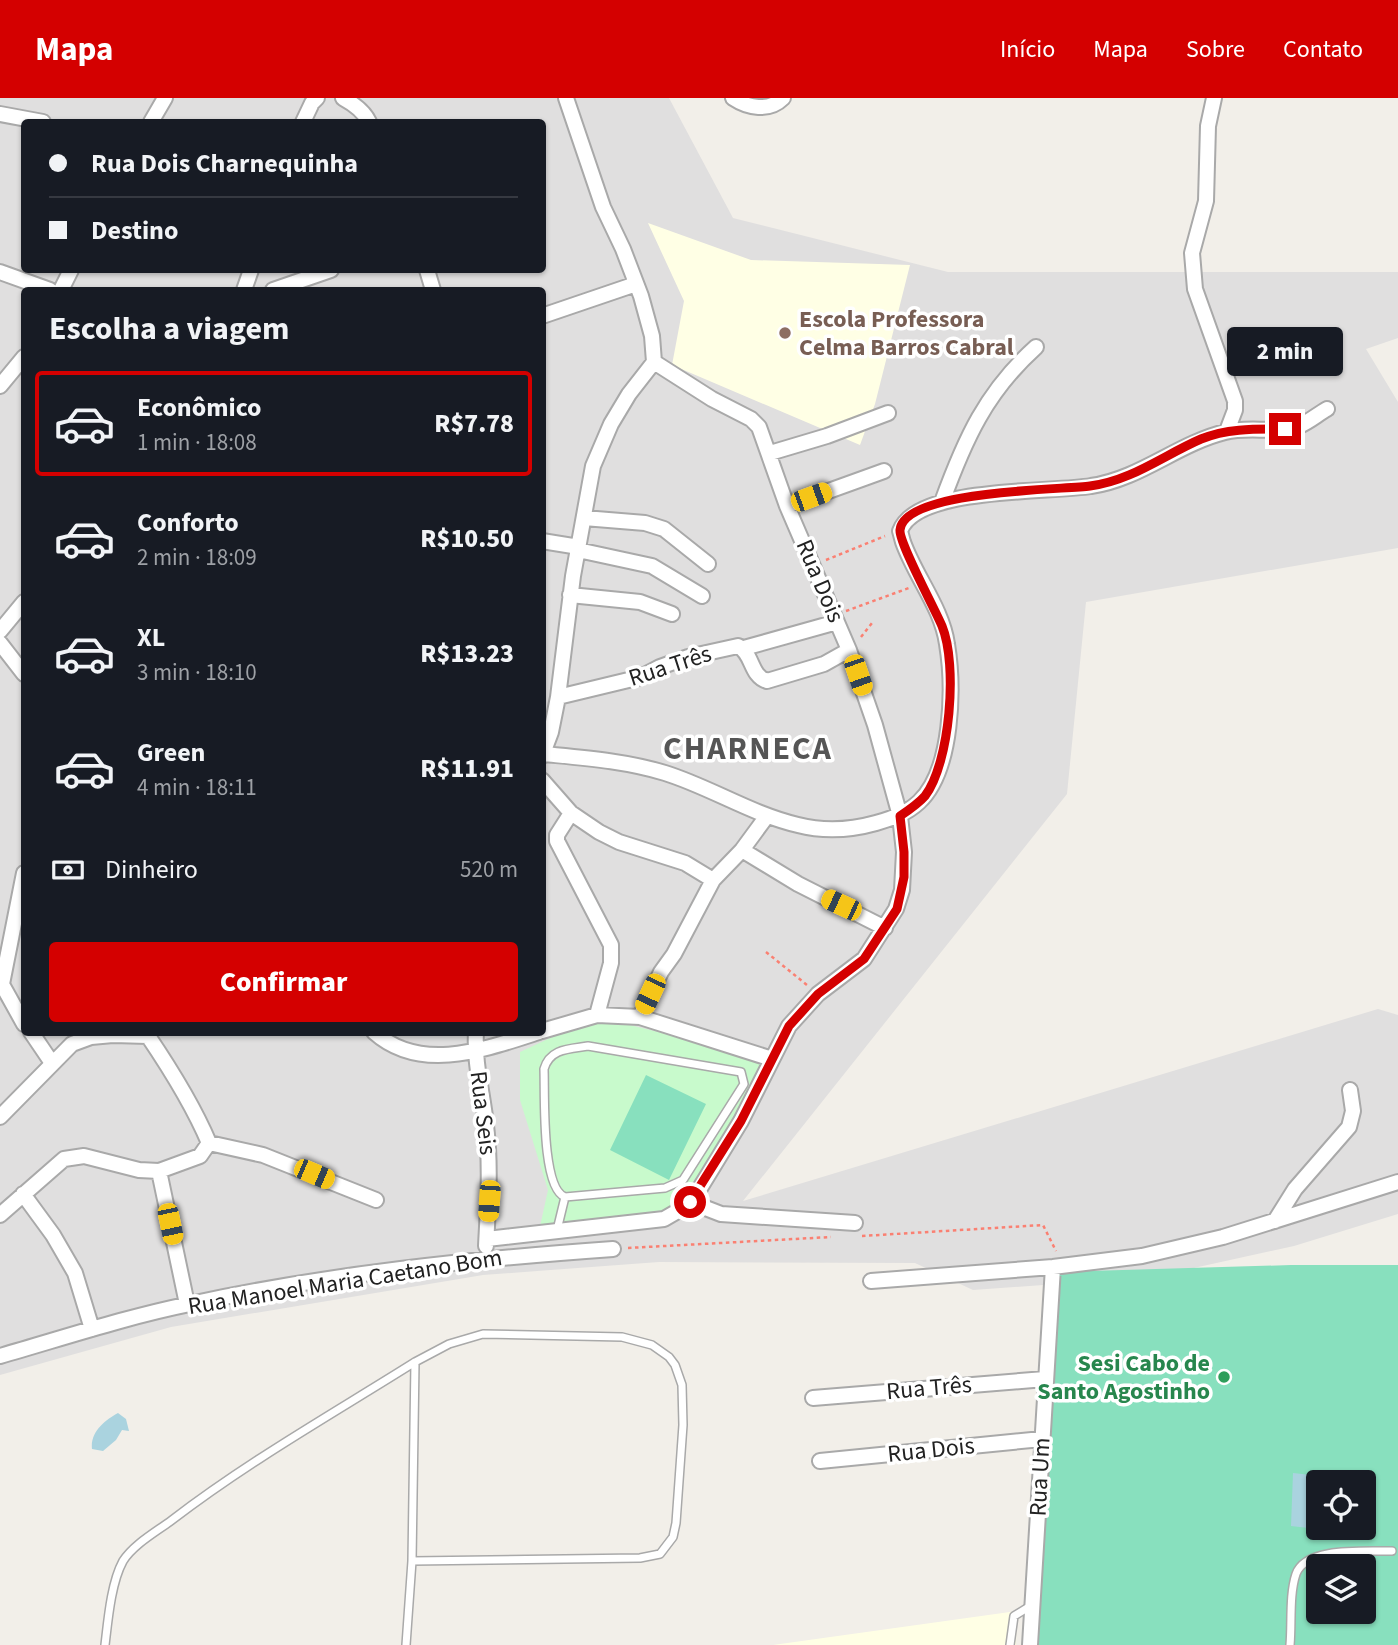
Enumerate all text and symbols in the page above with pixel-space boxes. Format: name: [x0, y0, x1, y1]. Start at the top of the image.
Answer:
text: Mapa: [35, 26, 113, 73]
text: Início: [1000, 32, 1055, 67]
text: Mapa: [1093, 32, 1148, 67]
text: Sobre: [1186, 32, 1245, 67]
text: Contato: [1283, 32, 1363, 67]
text: Rua Dois Charnequinha: [91, 145, 358, 182]
text: Destino: [91, 212, 178, 249]
place label: Escola Professora Celma Barros Cabral: [799, 302, 1014, 365]
text: Escolha a viagem: [49, 306, 289, 352]
marker: Escola Professora Celma Barros Cabral: [777, 325, 793, 341]
callout: 2 min: [1227, 328, 1343, 376]
text: 2 min: [1257, 335, 1313, 368]
text: Econômico: [137, 389, 262, 426]
icon: car: [53, 392, 116, 455]
text: R$7.78: [434, 405, 514, 442]
route end: [1269, 413, 1301, 445]
text: 1 min · 18:08: [137, 426, 257, 459]
car: [788, 480, 835, 514]
text: Conforto: [137, 504, 239, 541]
icon: car: [53, 507, 116, 570]
text: R$10.50: [420, 520, 514, 557]
street label: Rua Dois: [787, 534, 853, 628]
text: 2 min · 18:09: [137, 541, 257, 574]
text: XL: [137, 619, 165, 656]
icon: car: [53, 622, 116, 685]
text: R$13.23: [420, 635, 514, 672]
street label: Rua Três: [624, 636, 716, 696]
car: [842, 652, 875, 698]
text: 3 min · 18:10: [137, 656, 257, 689]
district label: CHARNECA: [663, 726, 833, 772]
text: Green: [137, 734, 205, 771]
icon: car: [53, 737, 116, 800]
text: R$11.91: [420, 750, 514, 787]
text: 4 min · 18:11: [137, 771, 257, 804]
icon: cash: [49, 851, 87, 889]
text: Dinheiro: [105, 851, 198, 888]
text: 520 m: [460, 853, 518, 886]
car: [818, 887, 865, 923]
button: Confirmar: [49, 942, 518, 1022]
car: [632, 971, 669, 1017]
street label: Rua Seis: [460, 1069, 506, 1157]
car: [291, 1156, 338, 1192]
car: [478, 1179, 501, 1223]
route start: [674, 1186, 706, 1218]
car: [156, 1201, 185, 1247]
street label: Rua Manoel Maria Caetano Bom: [185, 1240, 505, 1324]
place label: Sesi Cabo de Santo Agostinho: [1037, 1346, 1210, 1409]
street label: Rua Três: [885, 1367, 973, 1409]
marker: Sesi Cabo de Santo Agostinho: [1216, 1369, 1232, 1385]
street label: Rua Dois: [886, 1428, 976, 1472]
street label: Rua Um: [1020, 1437, 1060, 1517]
map controls: [1306, 1470, 1376, 1624]
button: locate: [1306, 1470, 1376, 1540]
button: layers: [1306, 1554, 1376, 1624]

